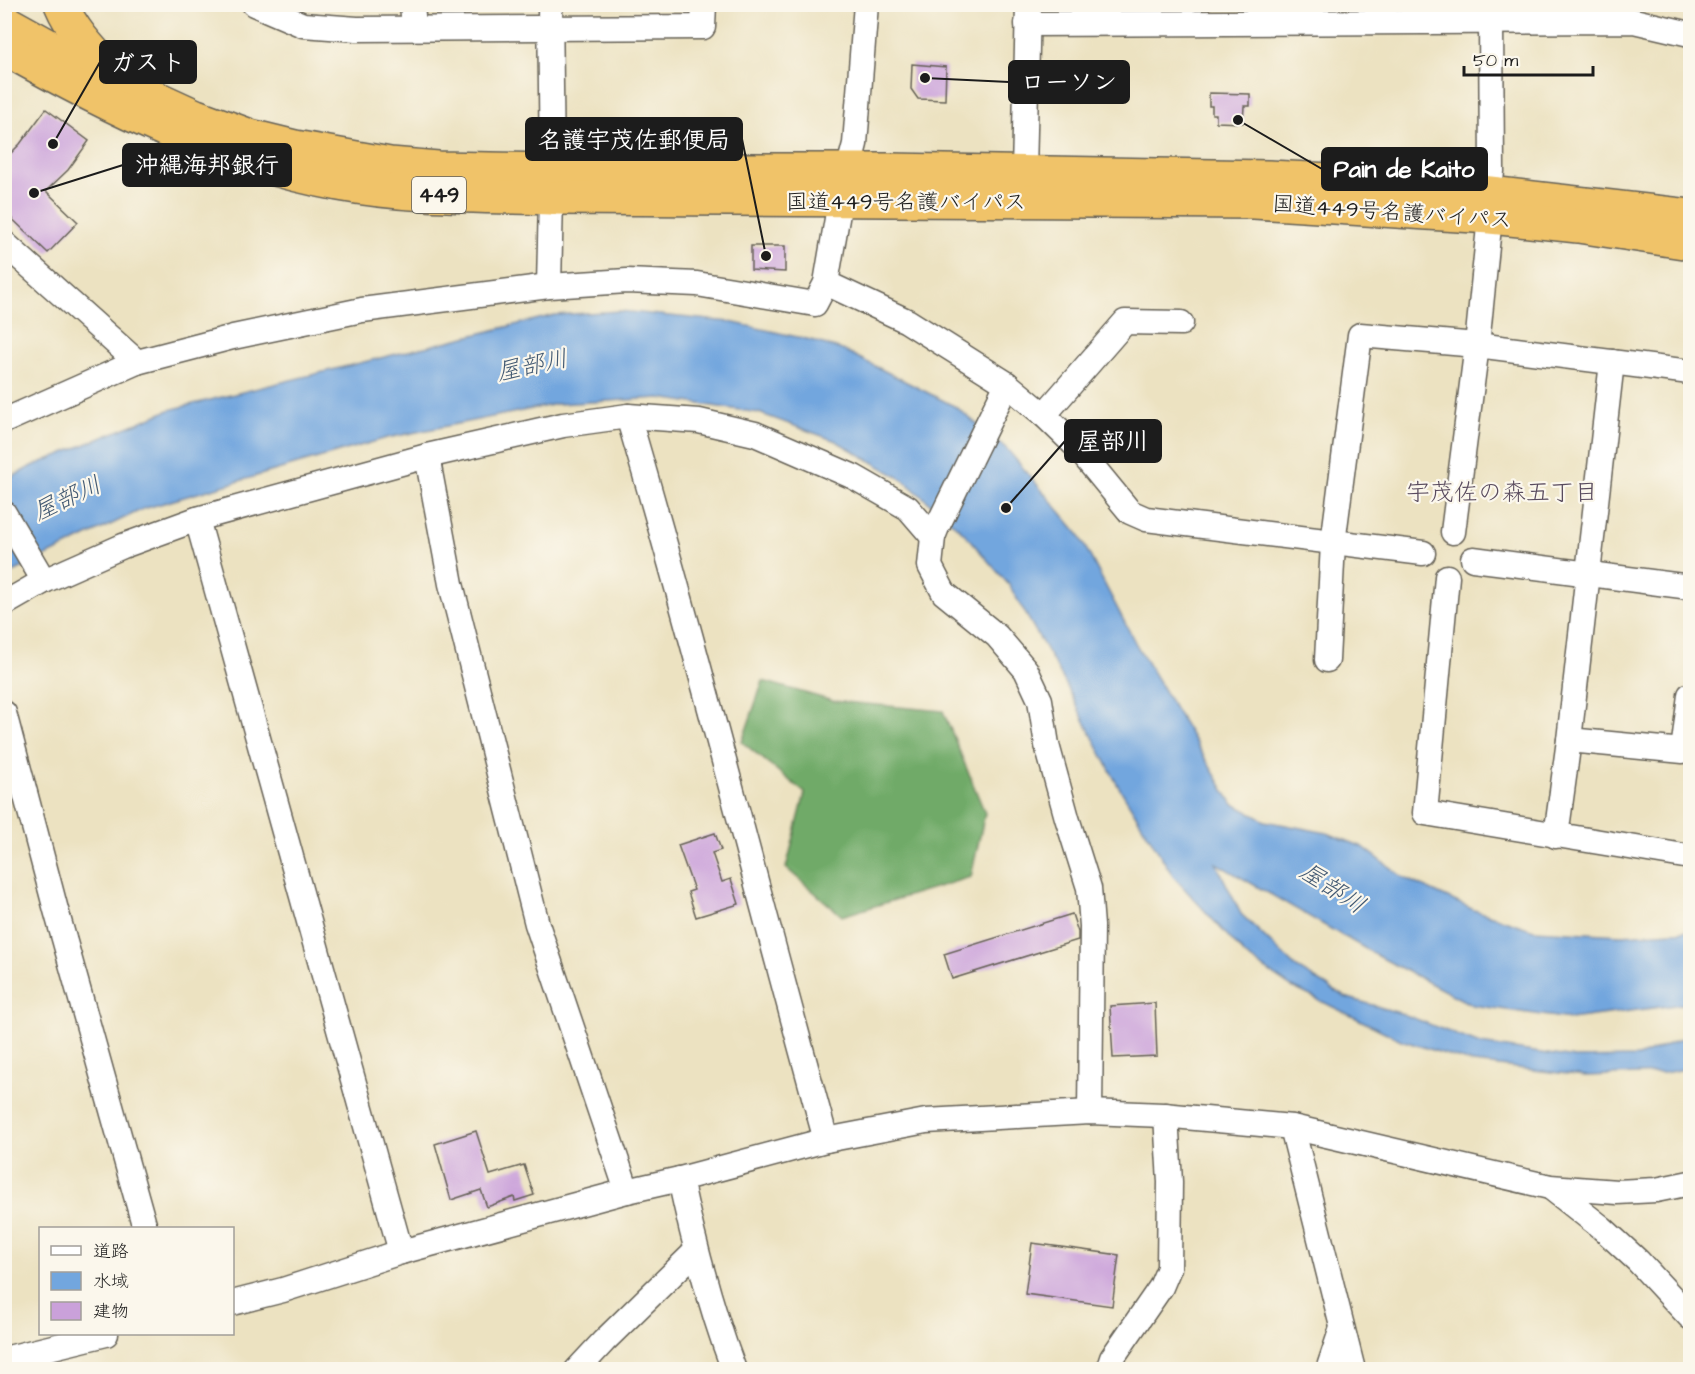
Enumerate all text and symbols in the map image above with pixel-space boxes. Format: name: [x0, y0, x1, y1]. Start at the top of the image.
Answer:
scale bar: [1464, 39, 1593, 77]
callout: ガスト: [100, 41, 196, 83]
text: ガスト: [111, 46, 185, 80]
text: 50 m: [1473, 48, 1518, 73]
callout: ローソン: [1009, 61, 1129, 103]
text: ローソン: [1021, 66, 1117, 100]
callout: 名護宇茂佐郵便局: [526, 118, 742, 160]
text: 名護宇茂佐郵便局: [538, 124, 730, 158]
callout: 沖縄海邦銀行: [123, 144, 291, 186]
callout: Pain de Kaito: [1322, 148, 1487, 190]
text: 沖縄海邦銀行: [135, 149, 279, 183]
text: Pain de Kaito: [1333, 153, 1475, 187]
road number: 449: [412, 177, 466, 213]
street label: 国道449号名護バイパス: [786, 187, 1026, 218]
street label: 国道449号名護バイパス: [1271, 189, 1513, 236]
water label: 屋部川: [493, 342, 571, 390]
callout: 屋部川: [1065, 420, 1161, 462]
text: 屋部川: [1077, 425, 1149, 459]
water label: 屋部川: [28, 468, 107, 530]
district label: 宇茂佐の森五丁目: [1406, 476, 1598, 510]
water label: 屋部川: [1293, 855, 1372, 923]
legend: [39, 1227, 234, 1335]
text: 道路: [93, 1239, 129, 1264]
text: 水域: [93, 1269, 129, 1294]
text: 建物: [93, 1299, 129, 1324]

